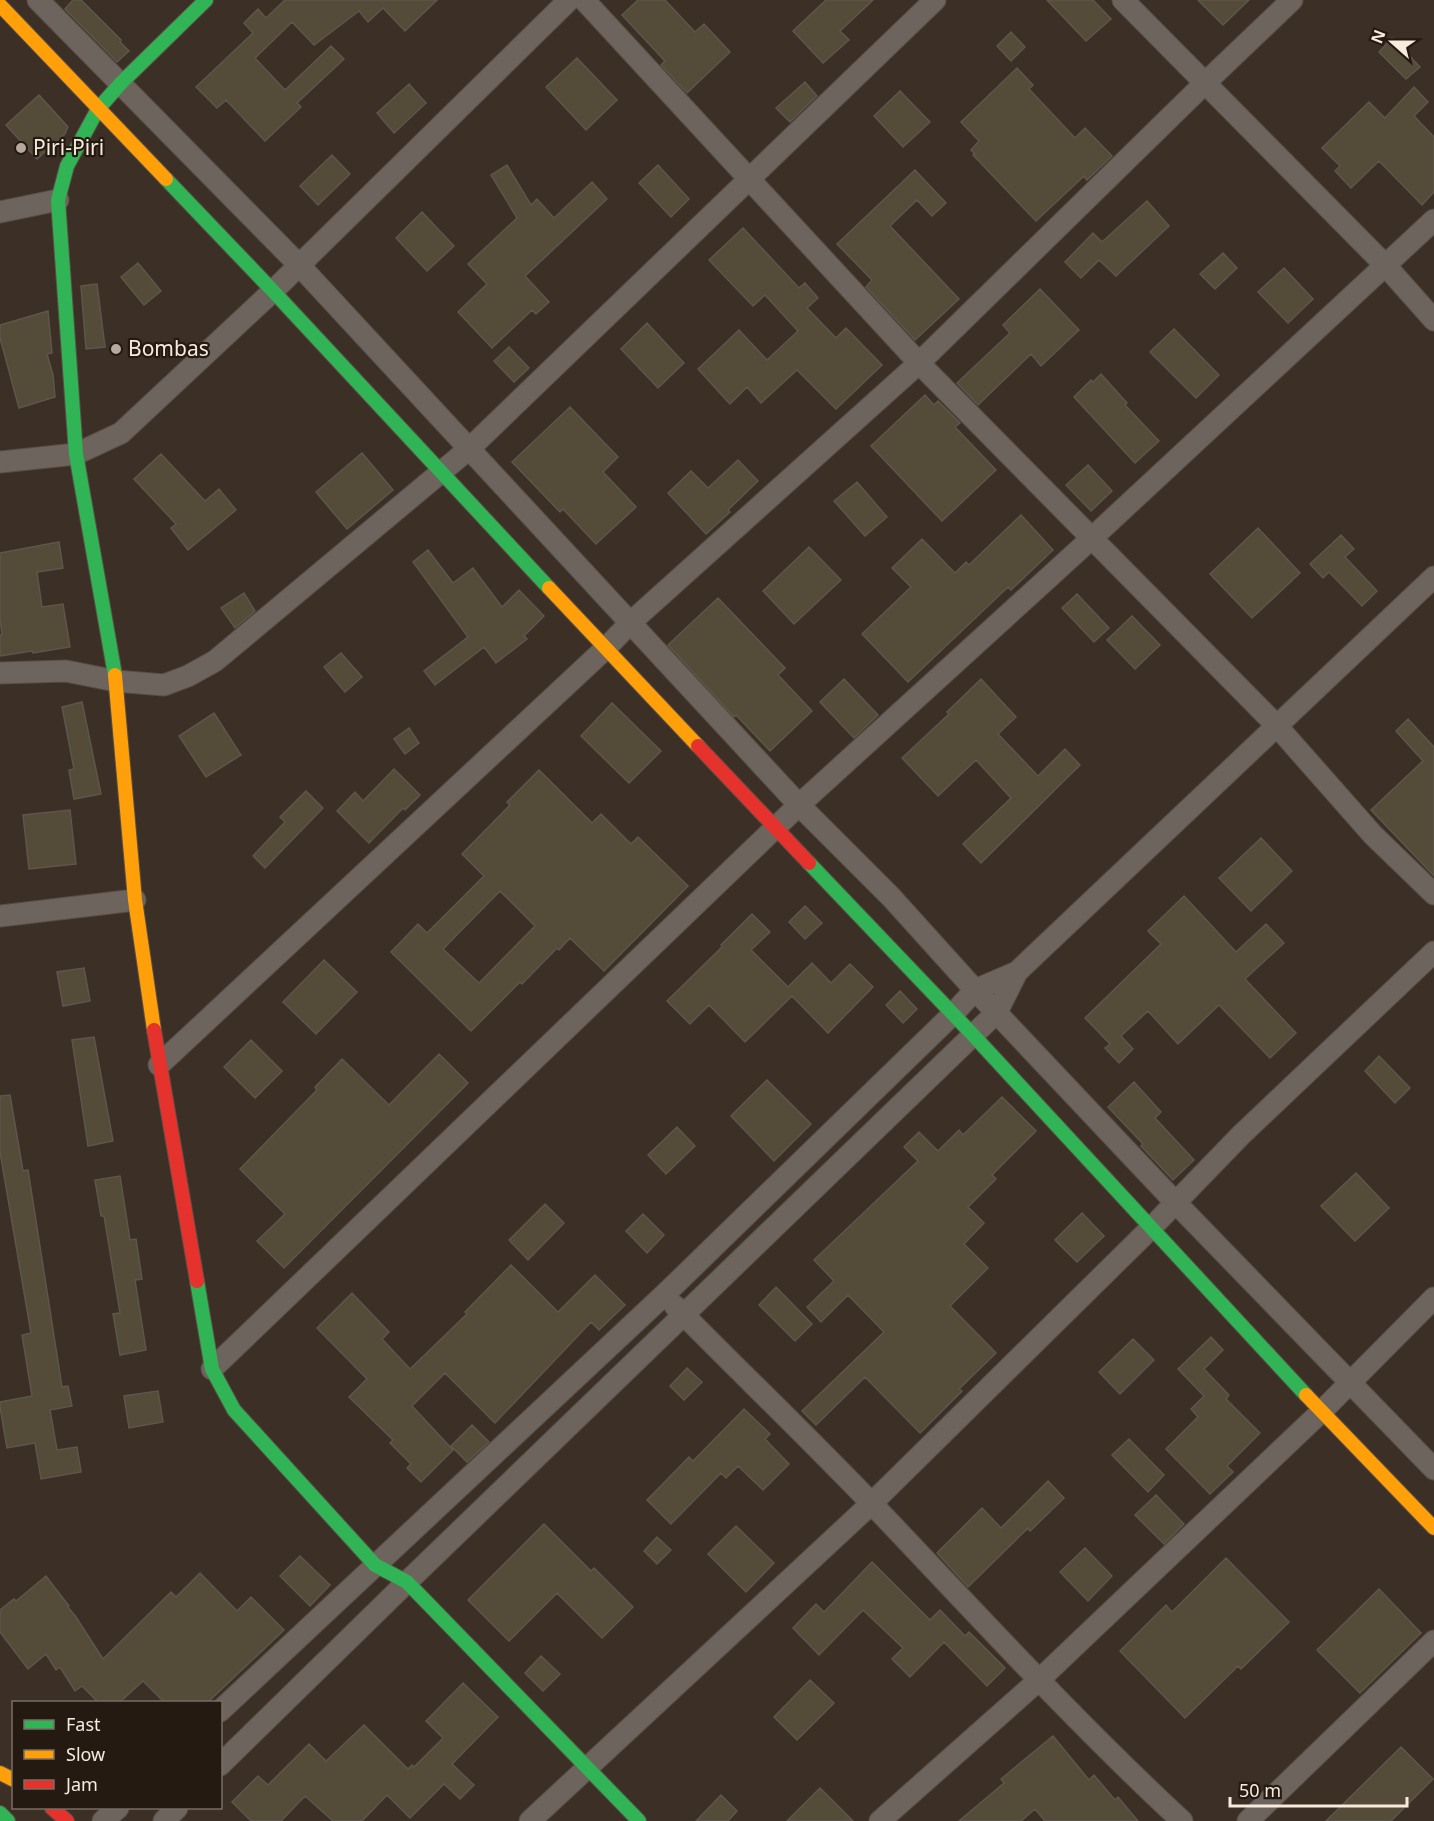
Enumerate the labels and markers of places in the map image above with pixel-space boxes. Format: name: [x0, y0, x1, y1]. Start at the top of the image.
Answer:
place label: Piri-Piri: [33, 133, 104, 161]
marker: Piri-Piri: [14, 141, 28, 155]
place label: Bombas: [128, 334, 209, 362]
marker: Bombas: [109, 342, 123, 356]

